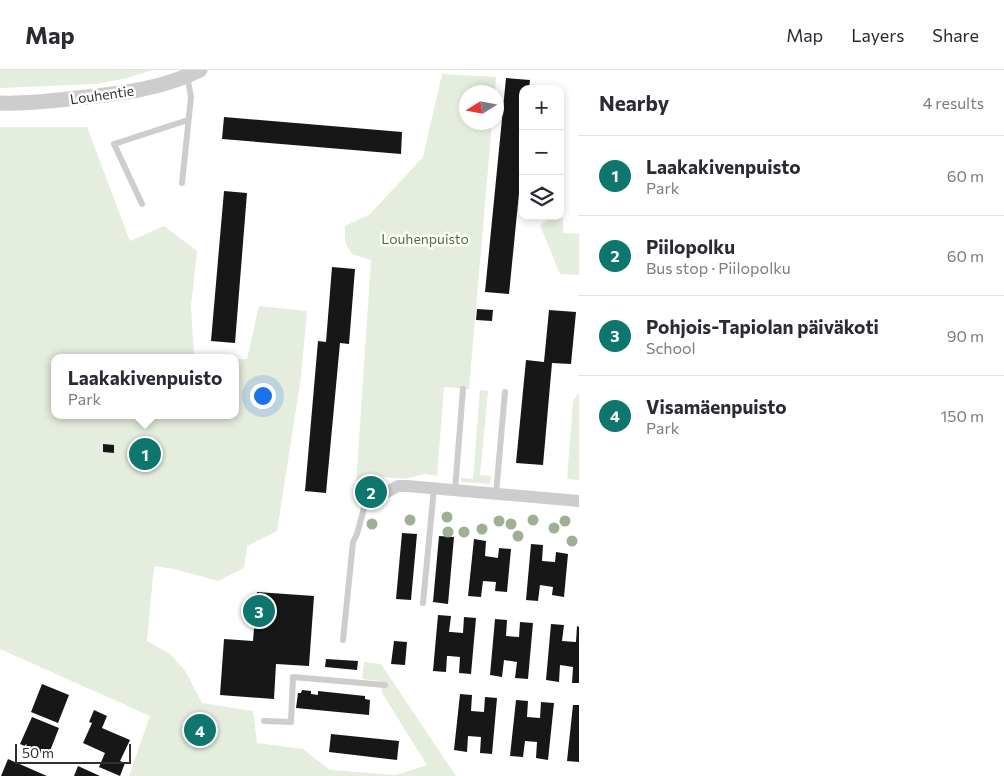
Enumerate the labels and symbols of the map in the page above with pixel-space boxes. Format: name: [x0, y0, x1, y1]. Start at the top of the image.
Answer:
street label: Louhentie: [69, 82, 135, 107]
north arrow: [459, 85, 504, 130]
park label: Louhenpuisto: [381, 230, 469, 247]
your location: [250, 383, 276, 409]
pin: 1: [129, 435, 161, 473]
pin: 2: [355, 473, 387, 511]
pin: 3: [243, 592, 275, 630]
pin: 4: [184, 711, 216, 749]
scale bar: [15, 741, 131, 764]

